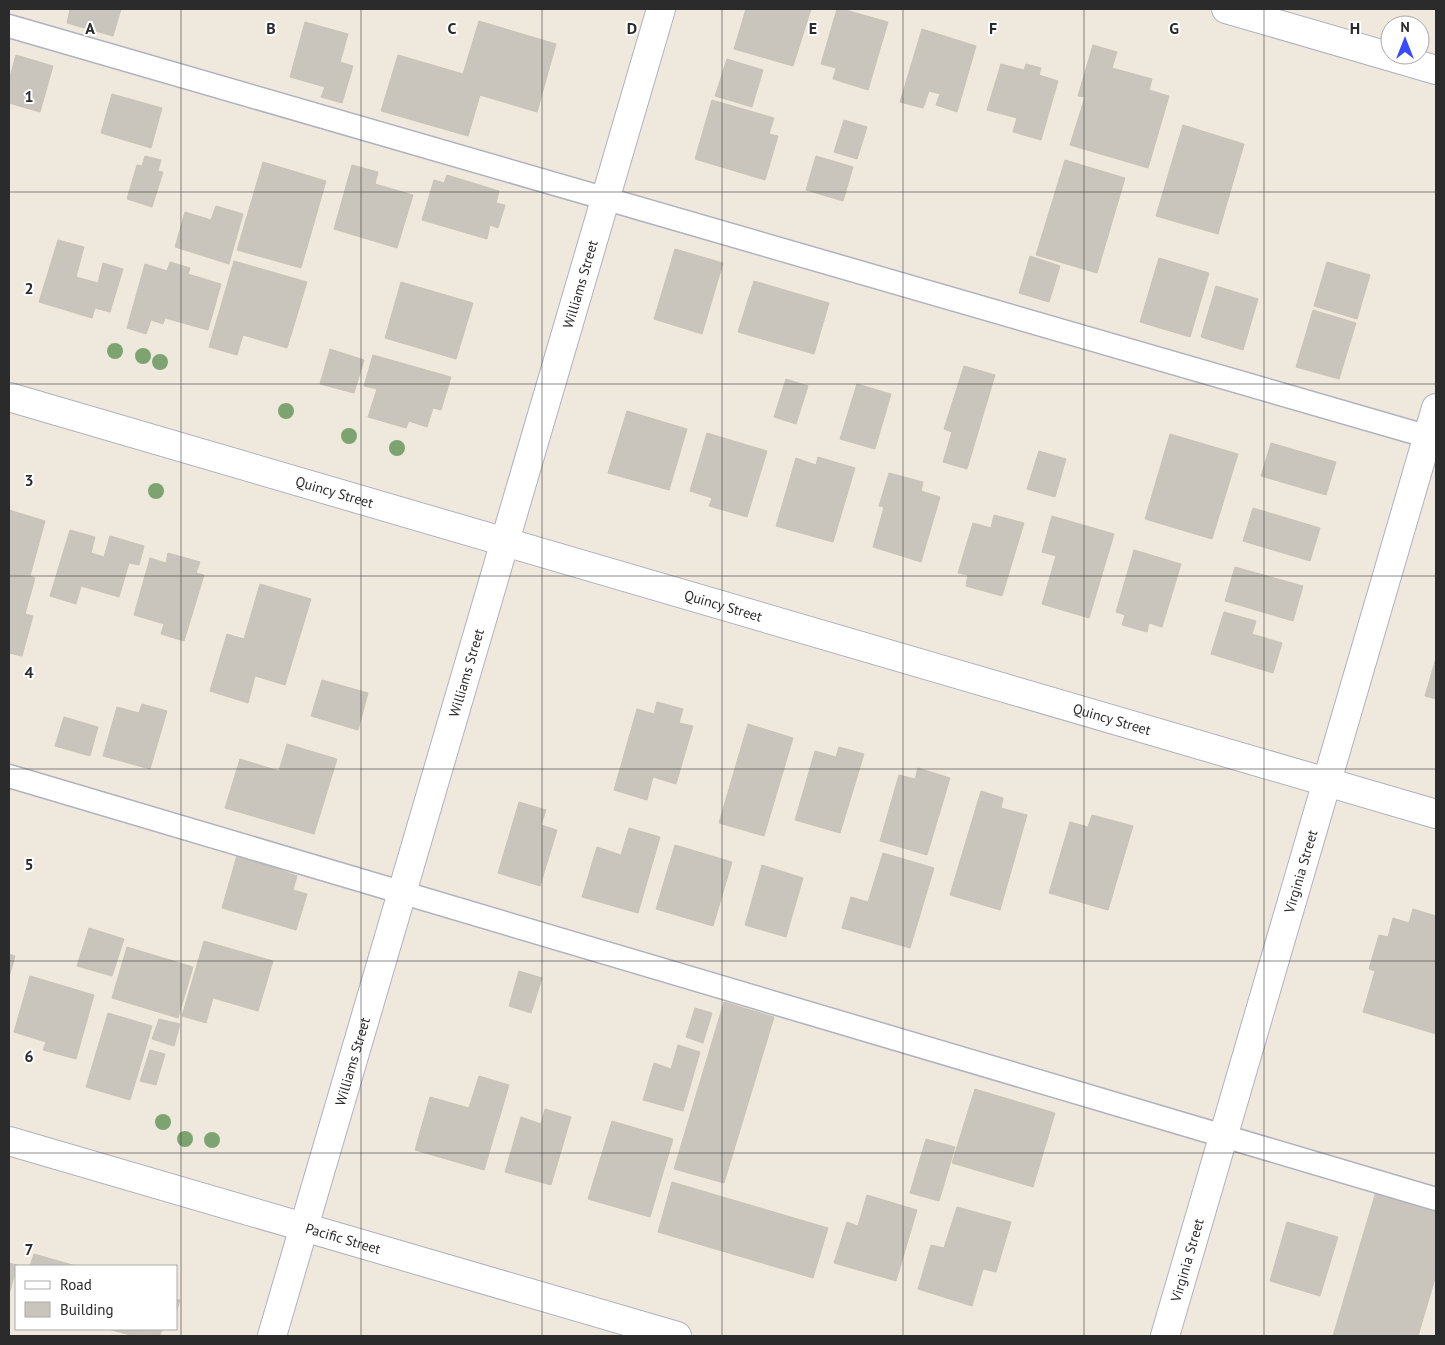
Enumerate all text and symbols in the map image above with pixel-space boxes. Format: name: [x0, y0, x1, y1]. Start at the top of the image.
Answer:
north arrow: [1380, 15, 1430, 65]
text: A: [85, 18, 95, 38]
text: B: [266, 18, 276, 38]
text: C: [448, 18, 457, 38]
text: D: [627, 18, 637, 38]
text: E: [809, 18, 817, 38]
text: F: [989, 18, 997, 38]
text: G: [1169, 18, 1179, 38]
text: H: [1350, 18, 1360, 38]
text: N: [1400, 18, 1410, 36]
text: 1: [24, 86, 34, 106]
street label: Williams Street: [559, 238, 602, 330]
text: 2: [24, 278, 34, 298]
text: 3: [24, 470, 34, 490]
street label: Quincy Street: [293, 472, 376, 512]
street label: Quincy Street: [682, 586, 764, 626]
street label: Williams Street: [445, 626, 488, 719]
text: 4: [24, 662, 34, 682]
street label: Quincy Street: [1071, 699, 1153, 739]
street label: Virginia Street: [1280, 828, 1321, 916]
text: 5: [24, 854, 34, 874]
street label: Williams Street: [331, 1015, 374, 1108]
text: 6: [24, 1046, 34, 1066]
street label: Virginia Street: [1166, 1216, 1208, 1305]
street label: Pacific Street: [303, 1219, 383, 1258]
text: 7: [24, 1239, 34, 1259]
legend: [15, 1265, 178, 1330]
text: Road: [60, 1275, 92, 1294]
text: Building: [60, 1300, 114, 1319]

